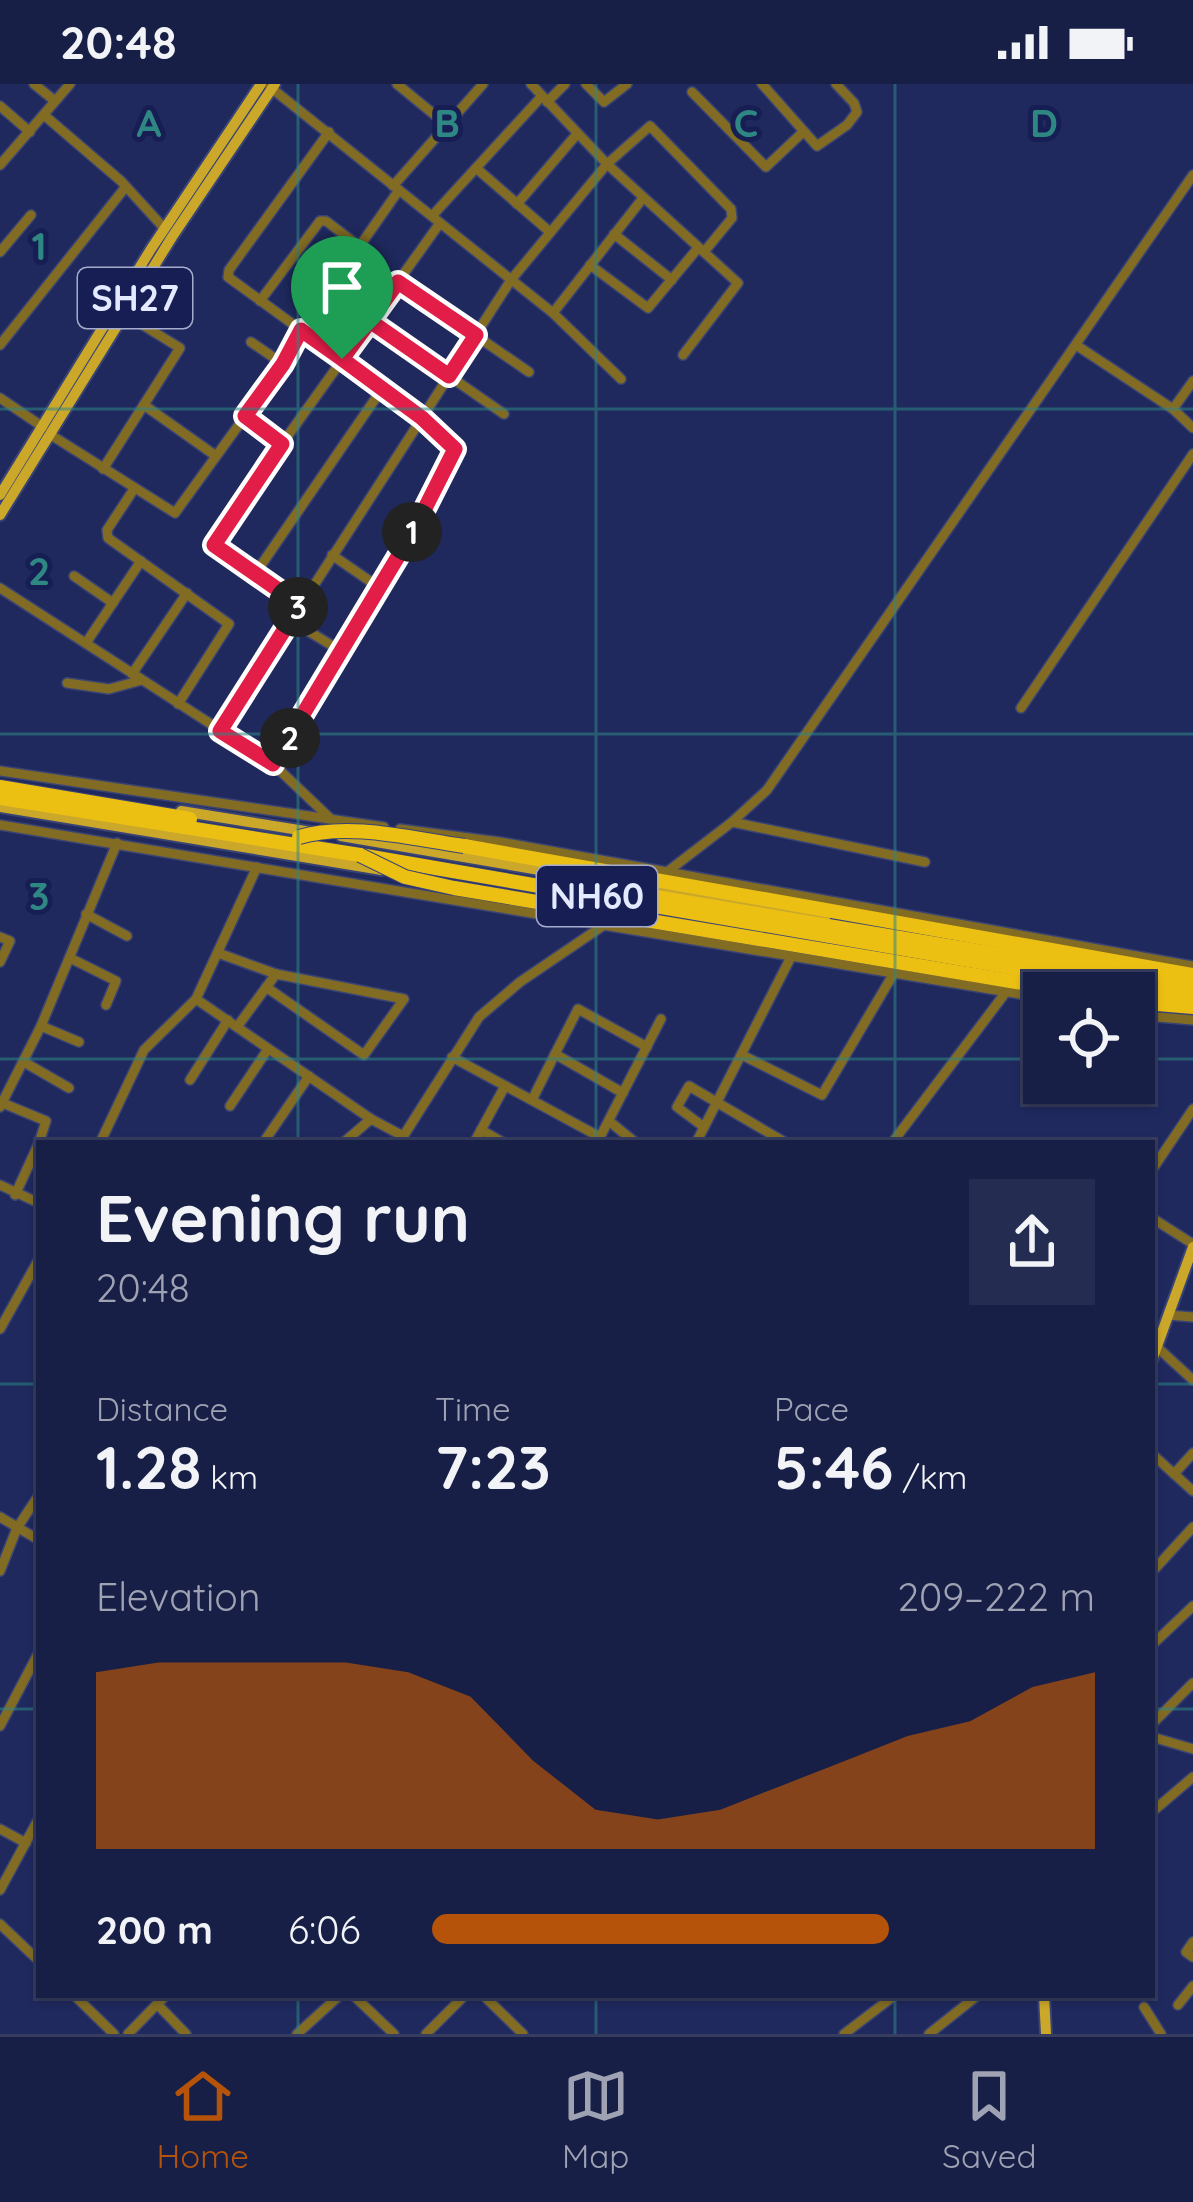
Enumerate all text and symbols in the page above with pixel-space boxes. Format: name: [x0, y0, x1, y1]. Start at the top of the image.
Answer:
text: 20:48: [60, 14, 177, 70]
text: A: [137, 98, 162, 147]
text: B: [434, 98, 460, 147]
text: C: [734, 98, 758, 147]
text: D: [1030, 98, 1058, 147]
text: 1: [31, 221, 47, 270]
pin: [291, 236, 393, 359]
icon: arrive: [309, 254, 375, 320]
road number: SH27: [78, 268, 192, 328]
pin: 1: [382, 502, 442, 562]
text: 1: [406, 511, 418, 552]
text: 2: [28, 546, 50, 595]
pin: 3: [268, 577, 328, 637]
text: 3: [289, 586, 307, 627]
pin: 2: [260, 708, 320, 768]
text: 2: [281, 717, 299, 758]
road number: NH60: [537, 866, 657, 926]
text: 3: [29, 871, 49, 920]
map controls: [1023, 972, 1155, 1104]
button: locate: [1023, 972, 1155, 1104]
text: Evening run: [96, 1176, 470, 1259]
button: share: [969, 1179, 1095, 1305]
text: 20:48: [96, 1263, 190, 1312]
text: Distance: [96, 1388, 228, 1429]
text: Time: [435, 1388, 511, 1429]
text: Pace: [774, 1388, 849, 1429]
text: 1.28: [96, 1429, 201, 1504]
text: 7:23: [435, 1429, 551, 1504]
text: 5:46: [774, 1429, 893, 1504]
text: km: [201, 1456, 258, 1497]
text: /km: [893, 1456, 967, 1497]
text: Elevation: [96, 1572, 260, 1621]
text: 209–222 m: [898, 1572, 1095, 1621]
text: 200 m: [96, 1905, 213, 1954]
text: 6:06: [288, 1905, 360, 1954]
tab: Home: [157, 2063, 249, 2176]
tab: Map: [562, 2063, 629, 2176]
tab: Saved: [942, 2063, 1036, 2176]

